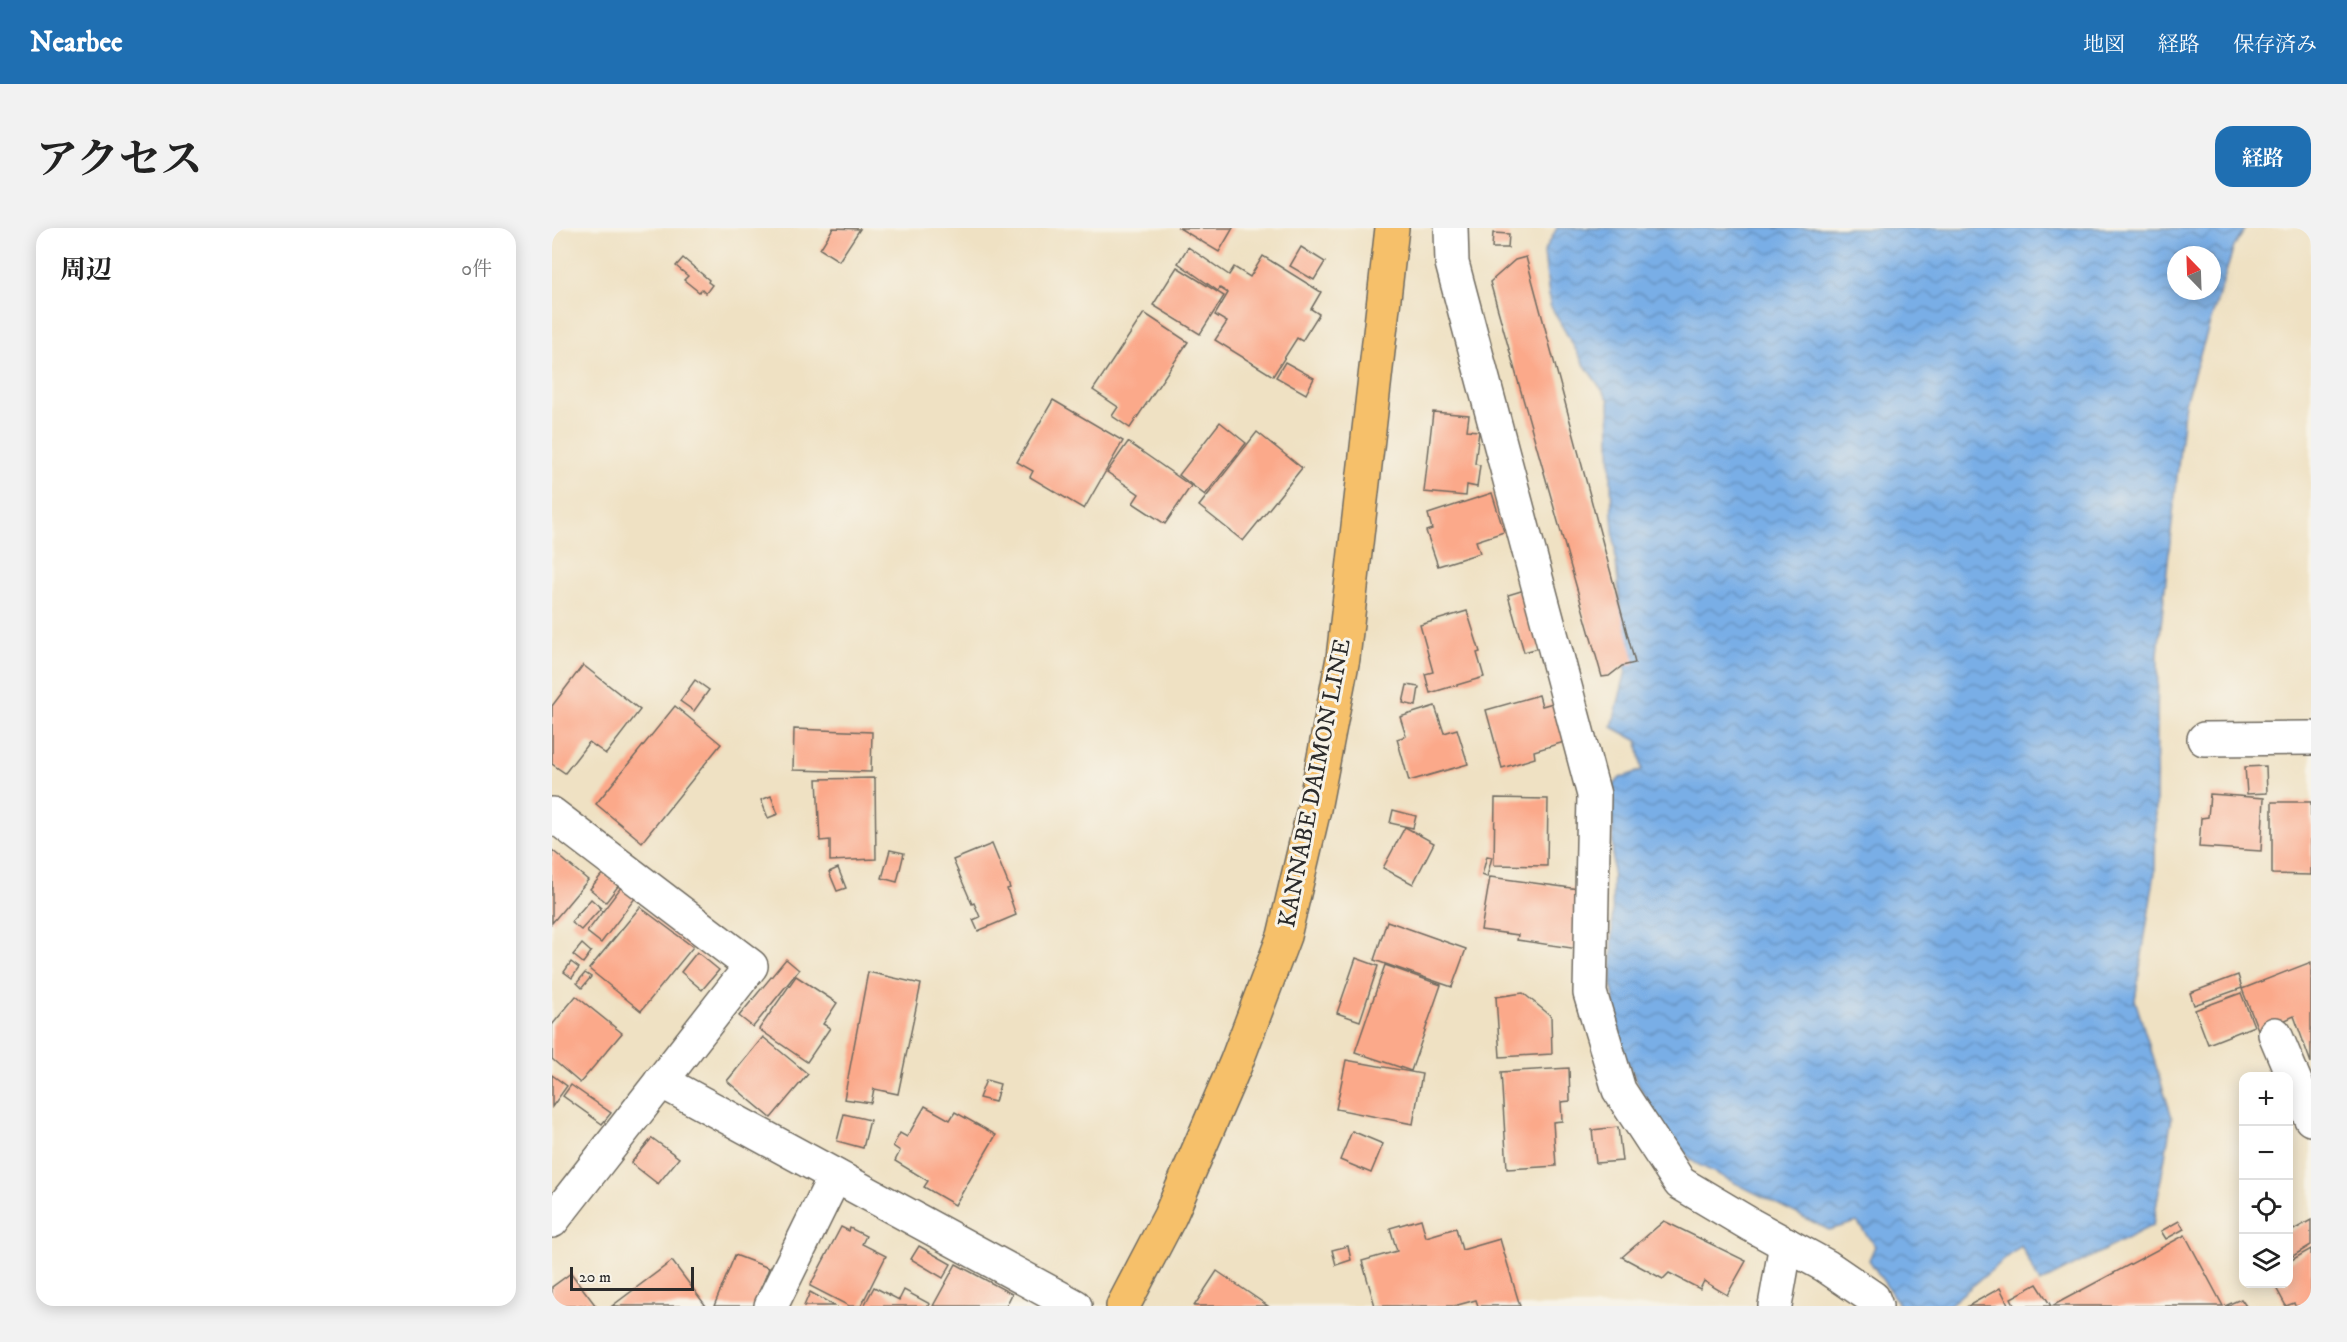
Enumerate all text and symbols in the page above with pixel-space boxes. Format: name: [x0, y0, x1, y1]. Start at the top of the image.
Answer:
text: Nearbee: [30, 25, 123, 60]
text: 地図: [2083, 32, 2125, 58]
text: 経路: [2158, 32, 2200, 58]
text: 保存済み: [2233, 32, 2317, 58]
button: 経路: [2215, 126, 2311, 187]
text: アクセス: [36, 135, 203, 187]
north arrow: [2167, 246, 2221, 300]
text: 周辺: [60, 254, 112, 287]
text: 0件: [461, 257, 492, 282]
street label: KANNABE DAIMON LINE: [1272, 636, 1358, 930]
map controls: [2239, 1072, 2293, 1288]
button: +: [2239, 1072, 2293, 1126]
button: −: [2239, 1126, 2293, 1180]
button: locate: [2239, 1180, 2293, 1234]
button: layers: [2239, 1234, 2293, 1288]
scale bar: [570, 1264, 694, 1292]
text: 20 m: [579, 1267, 611, 1287]

